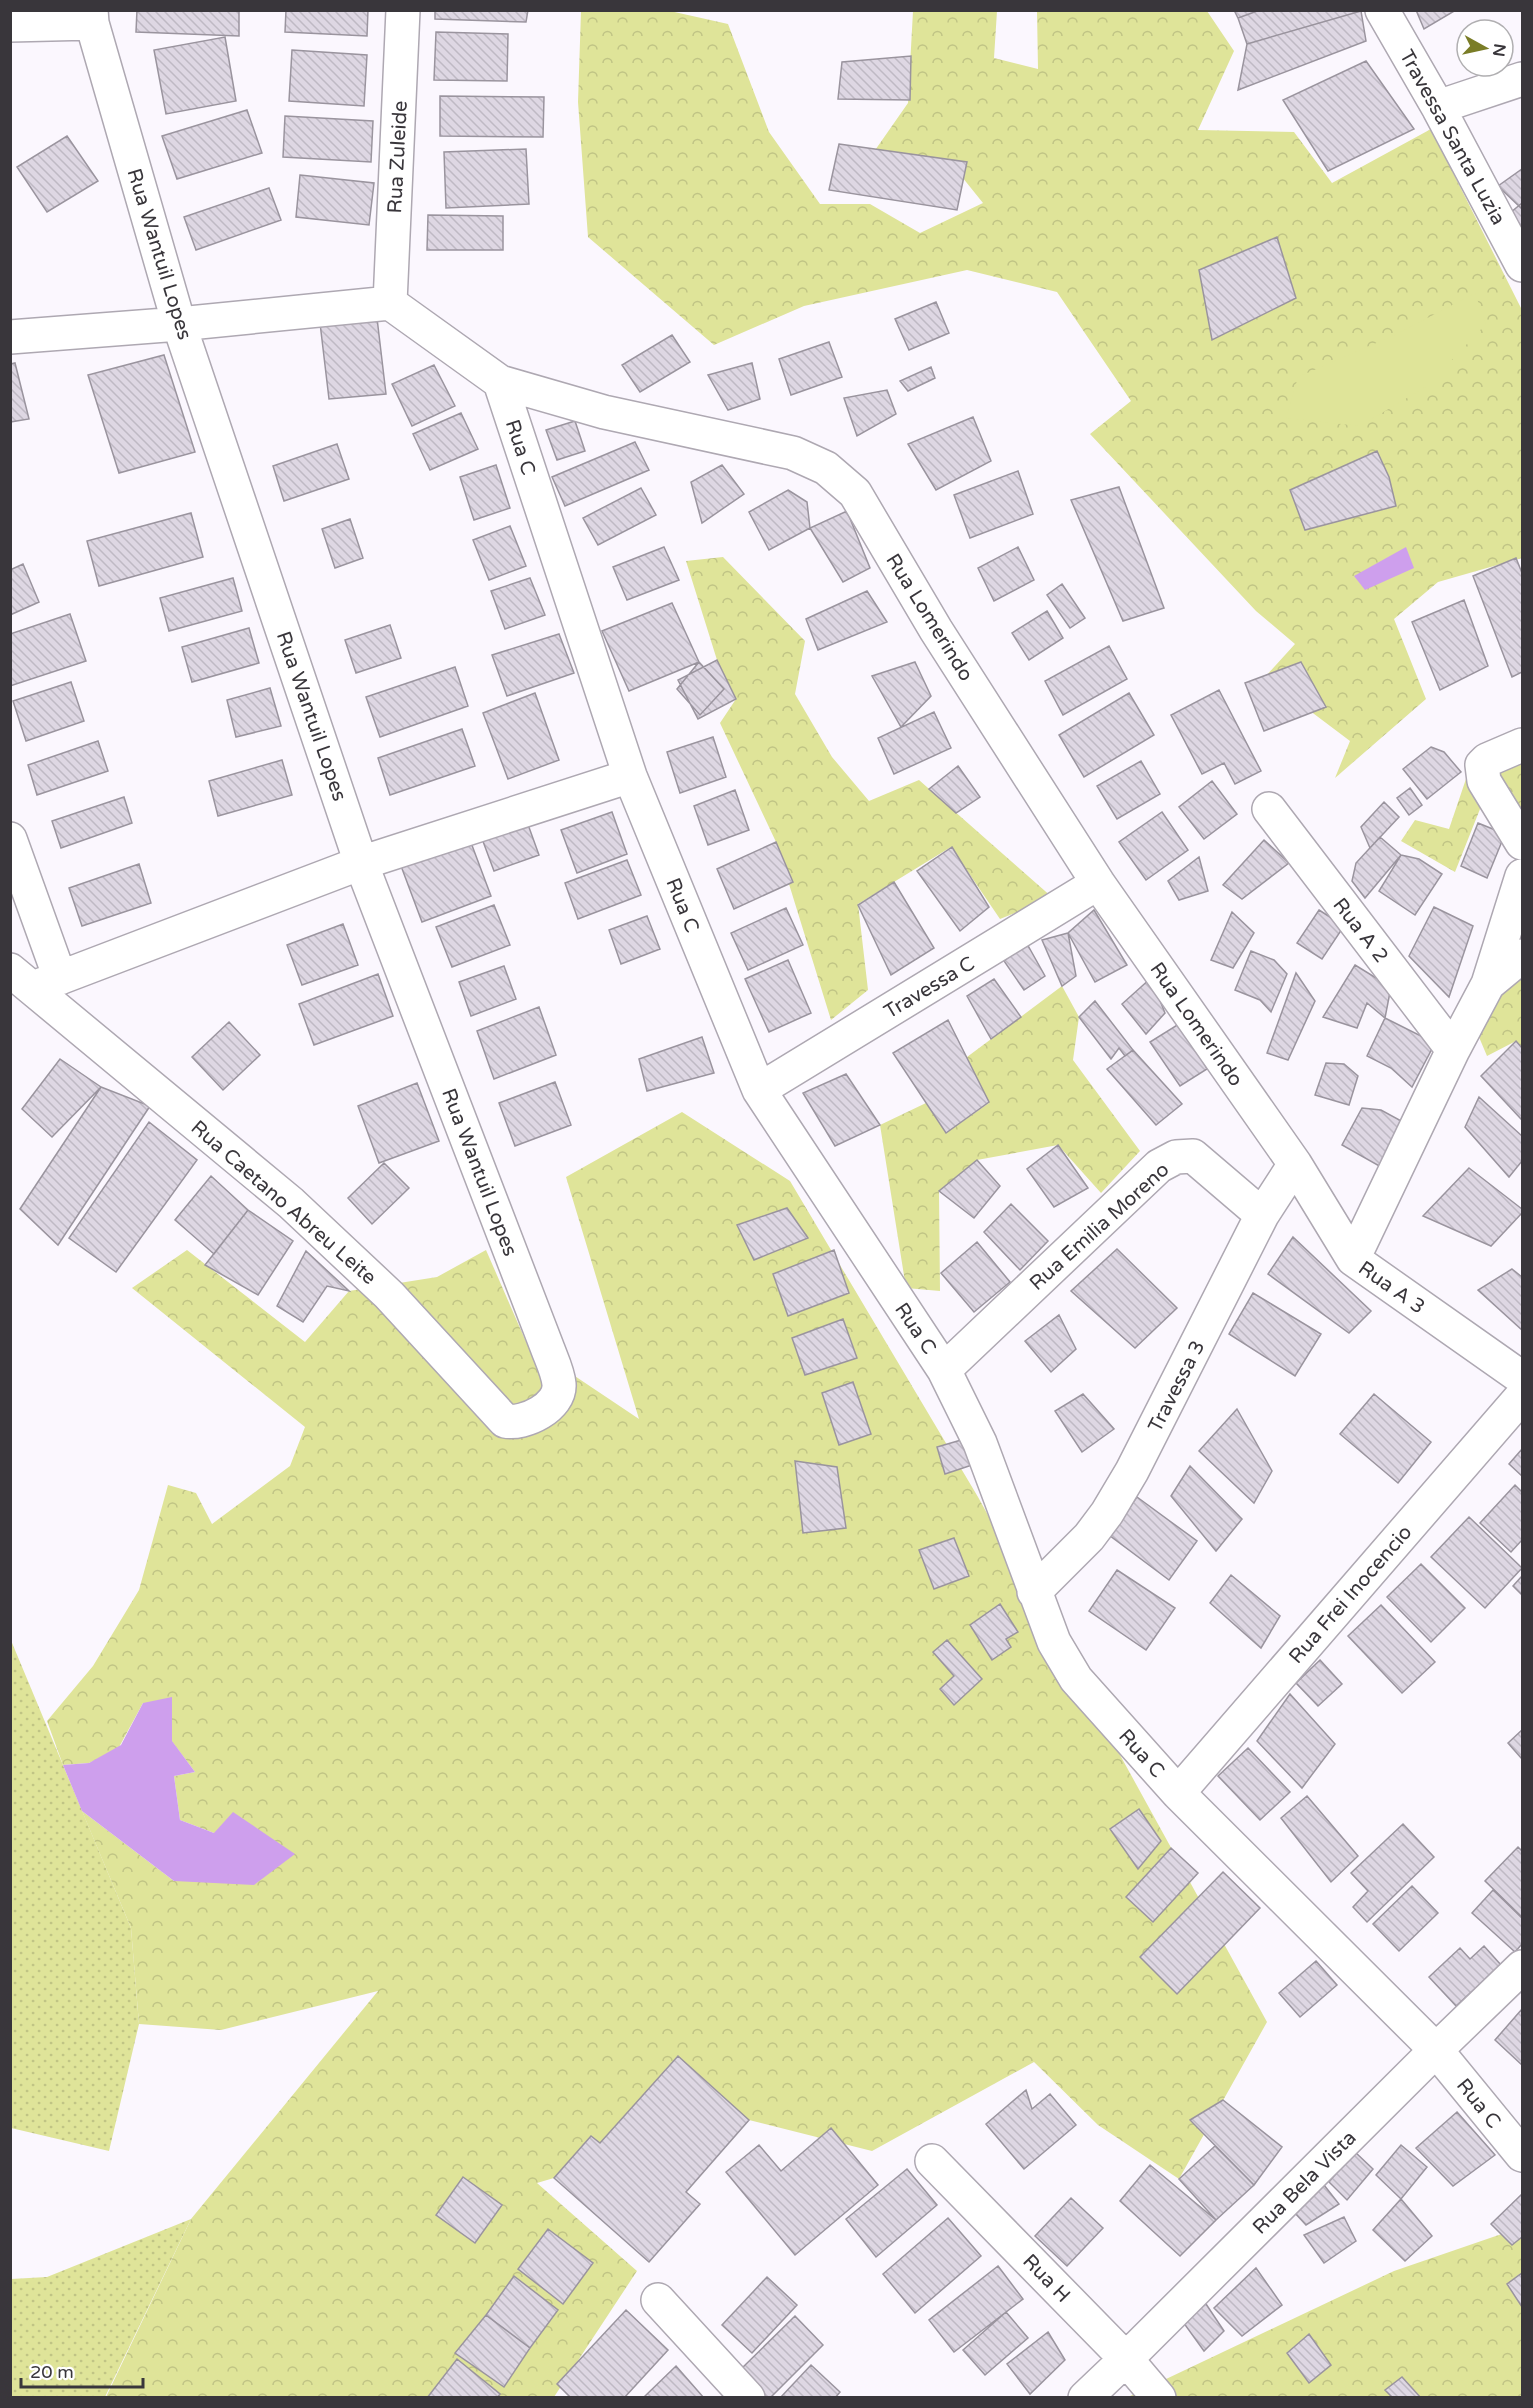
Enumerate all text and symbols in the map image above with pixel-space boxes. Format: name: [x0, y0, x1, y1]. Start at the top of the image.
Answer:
north arrow: [1455, 18, 1515, 78]
text: N: [1488, 42, 1510, 58]
street label: Travessa Santa Luzia: [1394, 46, 1510, 229]
street label: Rua Zuleide: [383, 100, 413, 214]
street label: Rua Wantuil Lopes: [122, 166, 196, 343]
street label: Rua C: [500, 417, 540, 478]
street label: Rua Lomerindo: [880, 549, 978, 686]
street label: Rua Wantuil Lopes: [271, 628, 351, 804]
street label: Rua C: [660, 875, 704, 936]
street label: Rua A 2: [1328, 893, 1393, 968]
street label: Travessa C: [880, 952, 979, 1024]
street label: Rua Lomerindo: [1145, 958, 1248, 1091]
street label: Rua Wantuil Lopes: [436, 1085, 522, 1260]
street label: Rua Caetano Abreu Leite: [186, 1116, 381, 1290]
street label: Rua Emilia Moreno: [1025, 1158, 1174, 1296]
street label: Rua A 3: [1354, 1256, 1429, 1319]
street label: Rua C: [889, 1298, 941, 1359]
street label: Travessa 3: [1144, 1337, 1210, 1436]
street label: Rua Frei Inocencio: [1284, 1521, 1417, 1669]
street label: Rua C: [1113, 1725, 1169, 1783]
street label: Rua C: [1451, 2074, 1505, 2133]
street label: Rua Bela Vista: [1248, 2126, 1361, 2239]
street label: Rua H: [1018, 2250, 1075, 2308]
scale bar: [21, 2351, 142, 2389]
text: 20 m: [30, 2361, 74, 2383]

